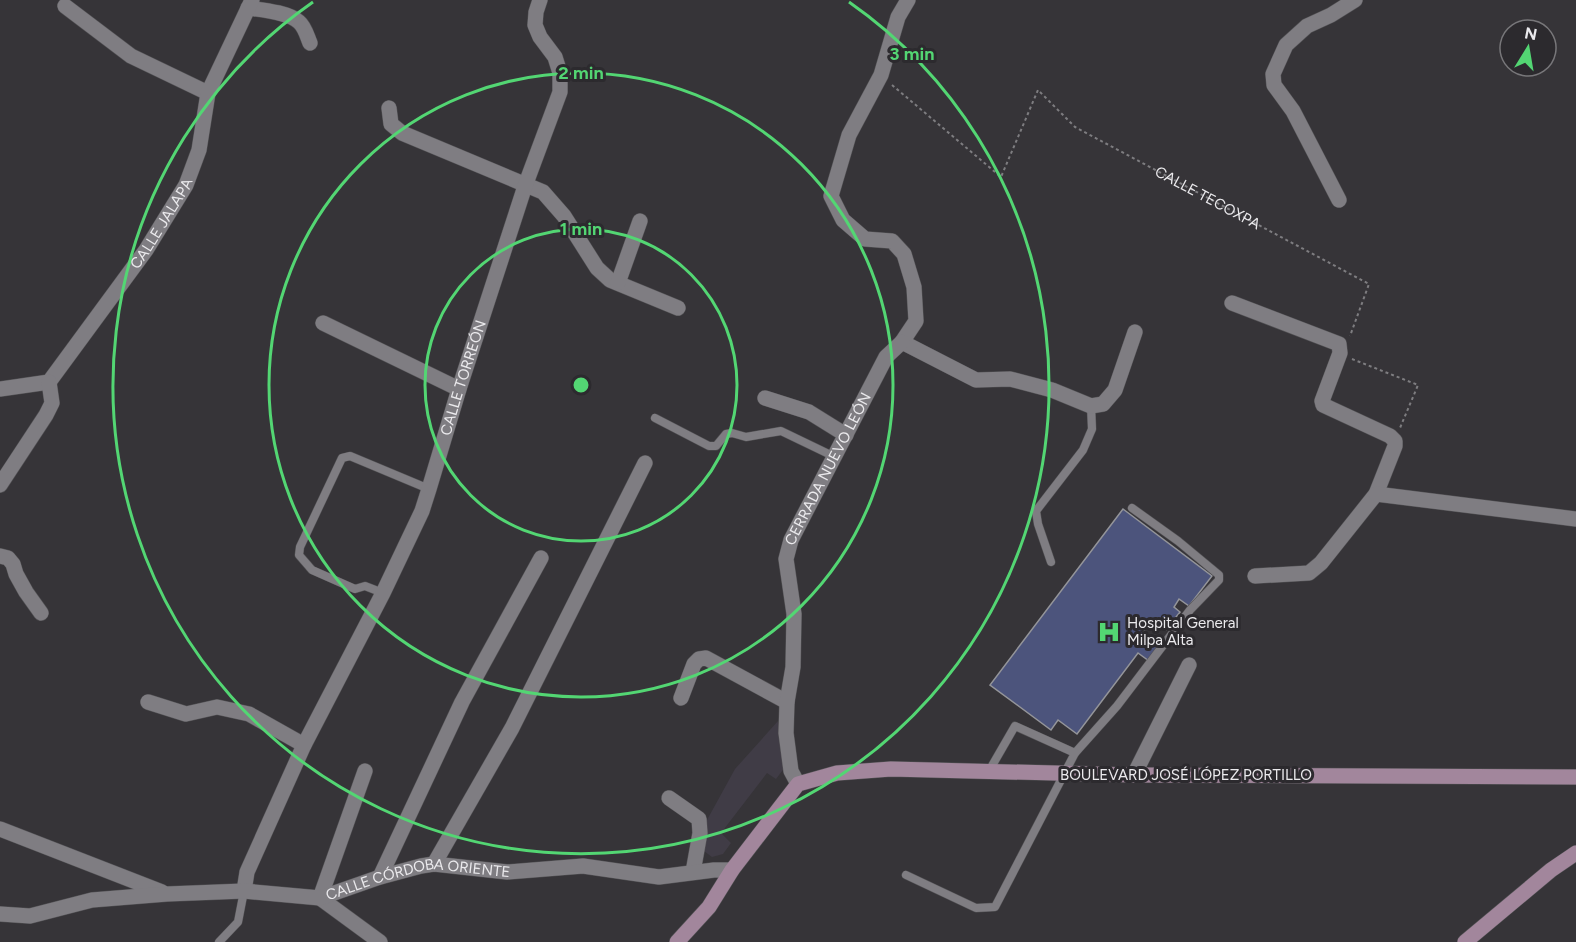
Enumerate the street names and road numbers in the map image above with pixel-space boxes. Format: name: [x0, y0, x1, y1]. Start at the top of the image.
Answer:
street label: CALLE TECOXPA: [1152, 162, 1264, 233]
street label: CALLE JALAPA: [126, 176, 197, 272]
street label: CALLE TORREÓN: [437, 318, 490, 438]
street label: CERRADA NUEVO LEÓN: [781, 389, 875, 548]
street label: BOULEVARD JOSÉ LÓPEZ PORTILLO: [1060, 766, 1312, 784]
street label: CALLE CÓRDOBA ORIENTE: [323, 855, 511, 904]

